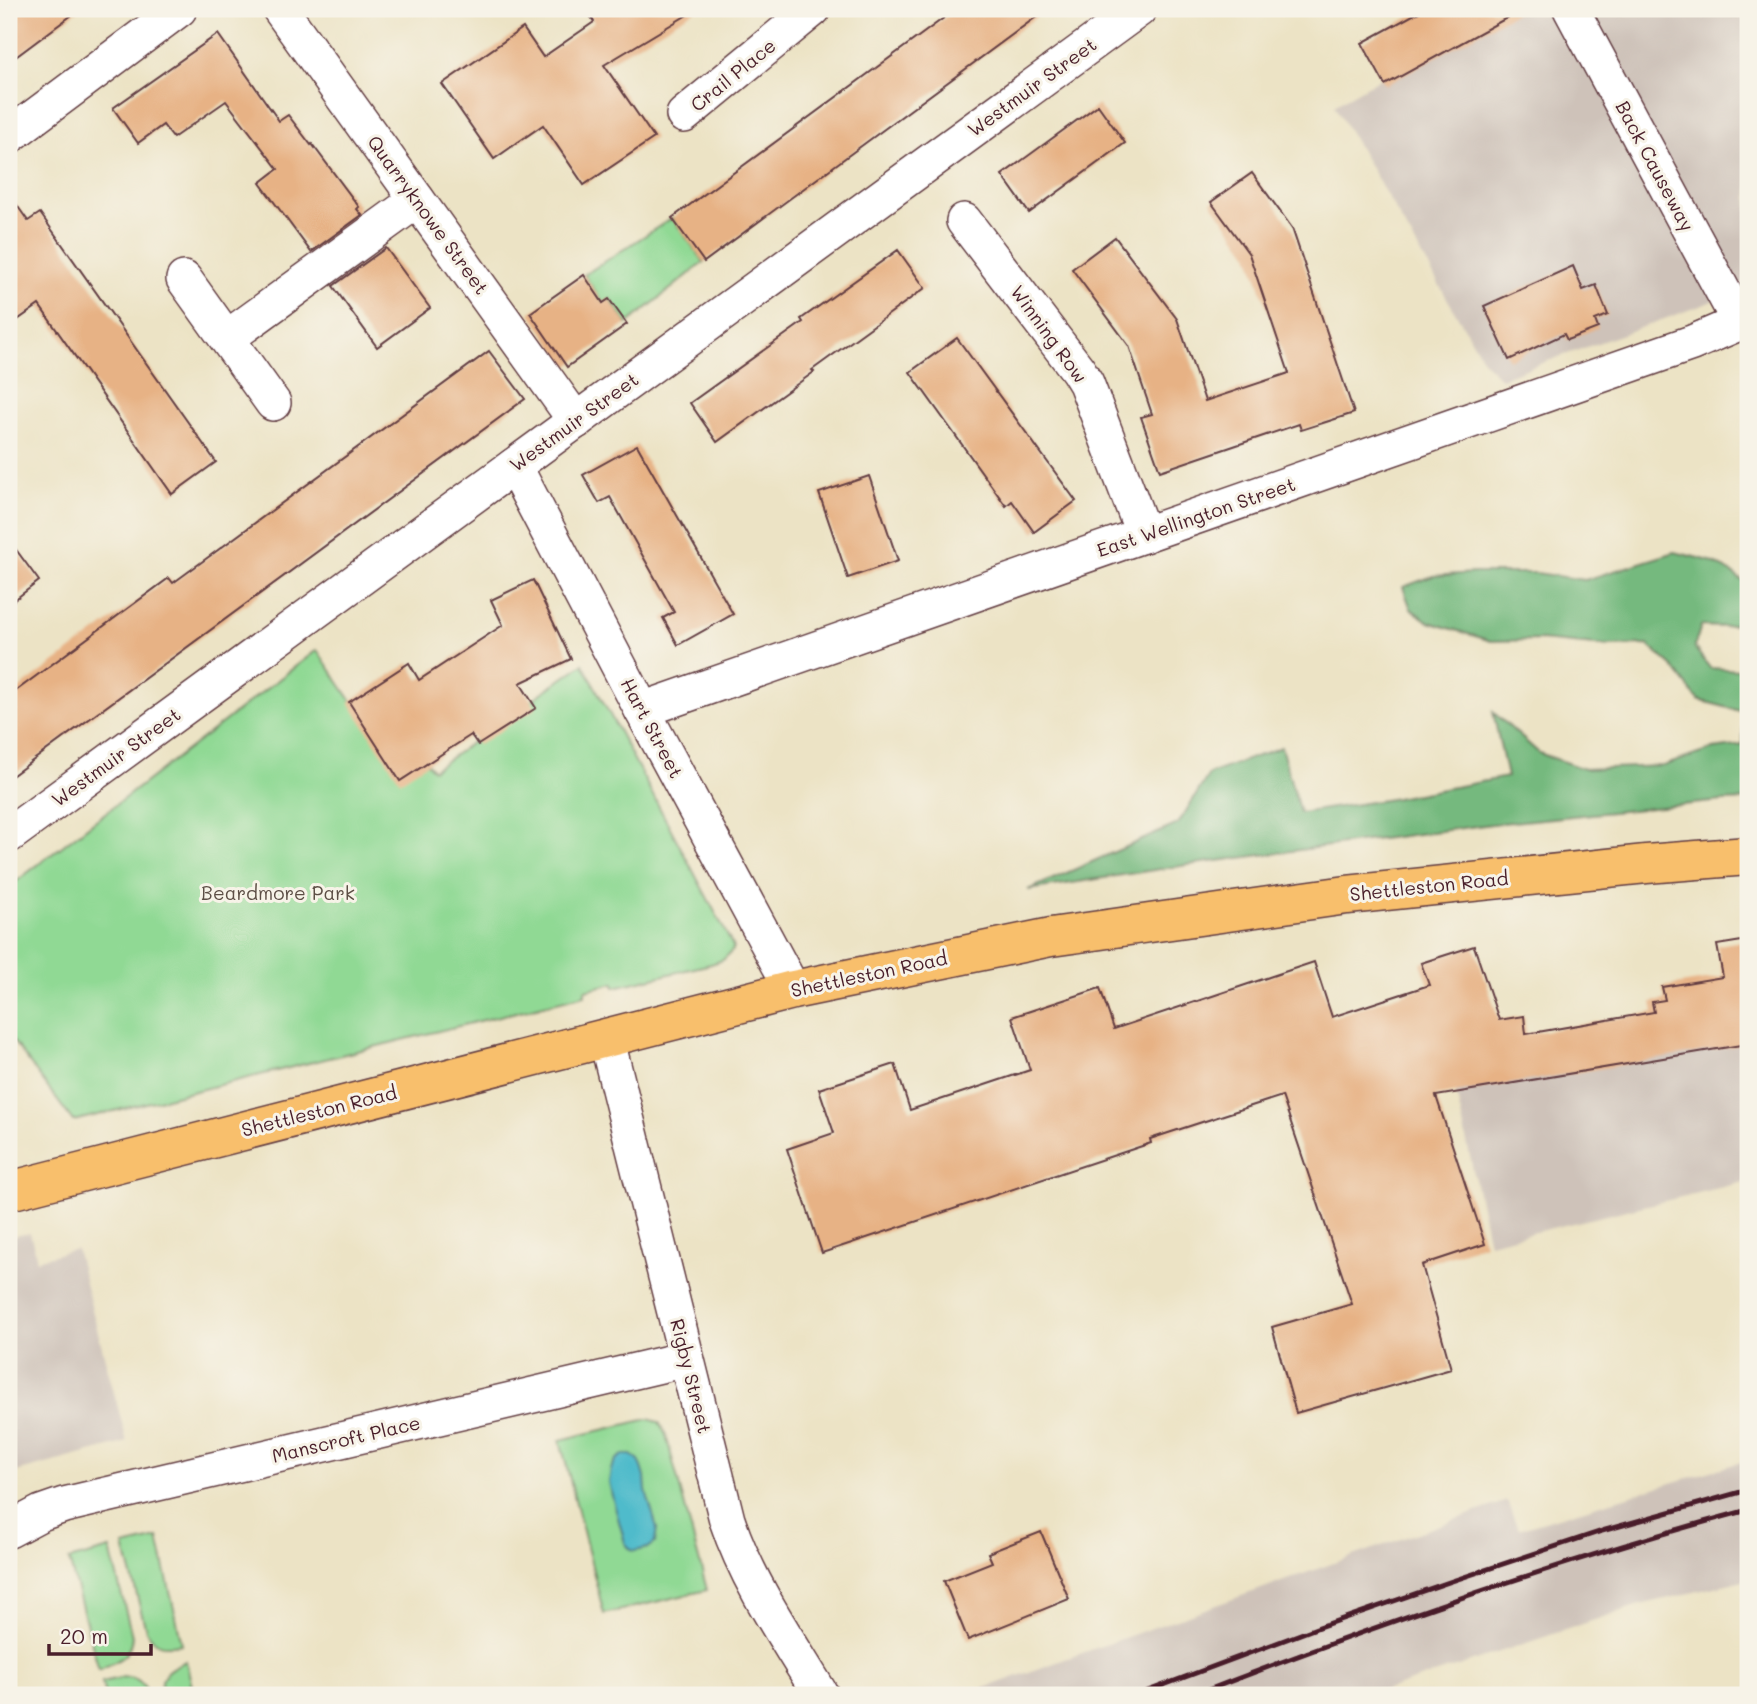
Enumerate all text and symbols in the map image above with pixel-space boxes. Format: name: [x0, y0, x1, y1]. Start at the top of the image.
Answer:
street label: Westmuir Street: [962, 31, 1101, 142]
street label: Crail Place: [685, 33, 780, 117]
street label: Back Causeway: [1611, 96, 1700, 235]
street label: Quarryknowe Street: [362, 130, 495, 299]
street label: Winning Row: [1005, 280, 1093, 388]
street label: Westmuir Street: [504, 366, 643, 477]
street label: East Wellington Street: [1093, 471, 1298, 562]
street label: Hart Street: [616, 673, 689, 782]
street label: Westmuir Street: [46, 701, 185, 812]
street label: Shettleston Road: [1348, 865, 1509, 906]
park label: Beardmore Park: [201, 880, 355, 905]
street label: Shettleston Road: [788, 945, 949, 1002]
street label: Shettleston Road: [239, 1079, 399, 1142]
street label: Rigby Street: [665, 1316, 718, 1436]
street label: Manscroft Place: [269, 1409, 423, 1468]
scale bar: [49, 1613, 150, 1657]
text: 20 m: [60, 1622, 108, 1649]

